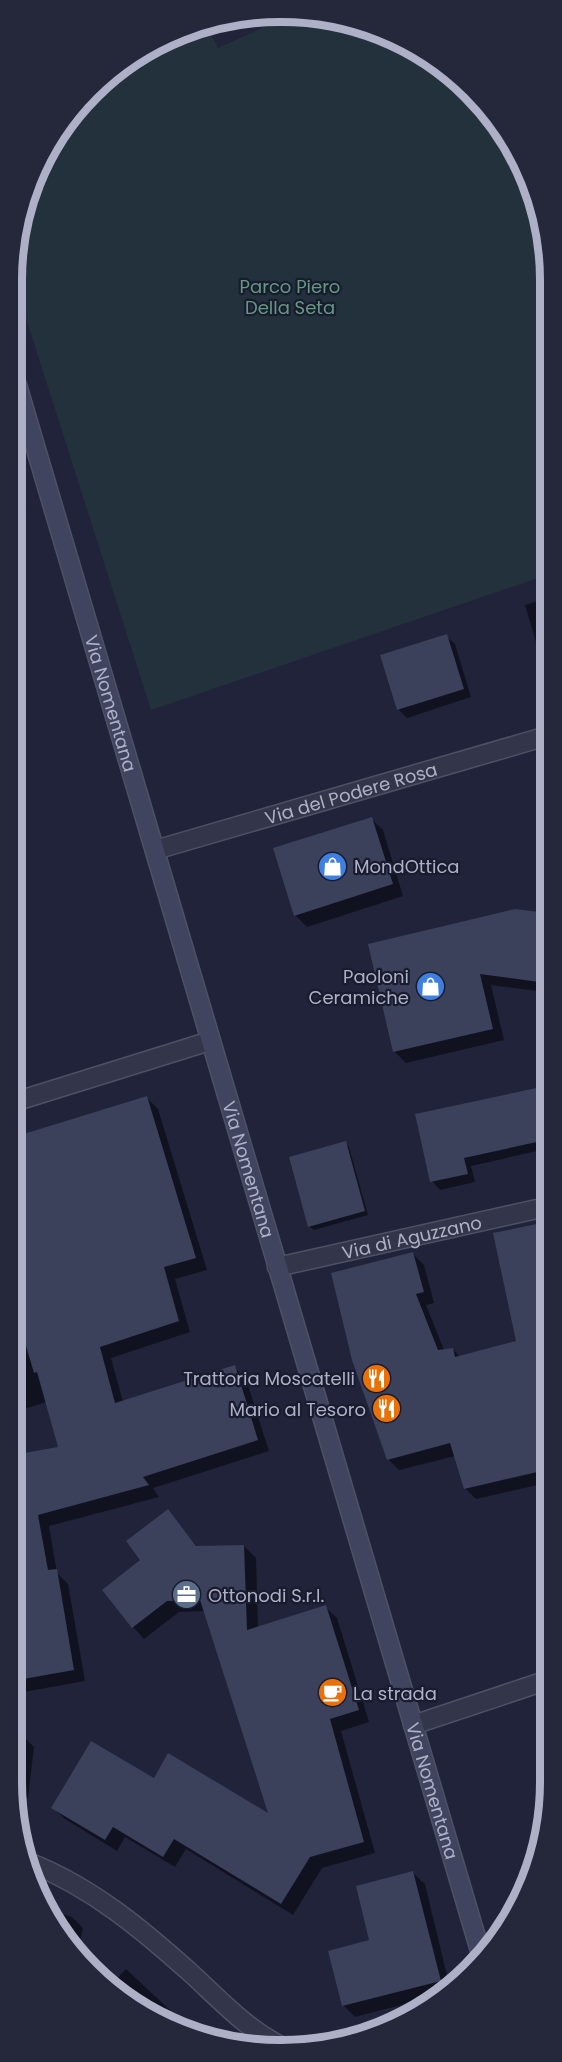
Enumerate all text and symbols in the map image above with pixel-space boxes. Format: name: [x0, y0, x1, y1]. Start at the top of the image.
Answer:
park label: Parco Piero Della Seta: [240, 274, 340, 320]
street label: Via Nomentana: [79, 632, 143, 775]
street label: Via del Podere Rosa: [262, 756, 440, 830]
shop icon: MondOttica: [317, 850, 349, 882]
place label: MondOttica: [354, 854, 459, 879]
place label: Paoloni Ceramiche: [308, 964, 409, 1010]
shop icon: Paoloni Ceramiche: [414, 970, 446, 1002]
street label: Via Nomentana: [217, 1098, 281, 1241]
street label: Via di Aguzzano: [339, 1209, 484, 1265]
restaurant icon: Trattoria Moscatelli: [360, 1362, 392, 1394]
place label: Trattoria Moscatelli: [183, 1366, 355, 1391]
restaurant icon: Mario al Tesoro: [371, 1393, 403, 1425]
place label: Mario al Tesoro: [229, 1397, 366, 1422]
office icon: Ottonodi S.r.l.: [171, 1579, 203, 1611]
place label: Ottonodi S.r.l.: [208, 1583, 324, 1608]
cafe icon: La strada: [316, 1677, 348, 1709]
place label: La strada: [353, 1681, 437, 1706]
street label: Via Nomentana: [401, 1719, 465, 1862]

